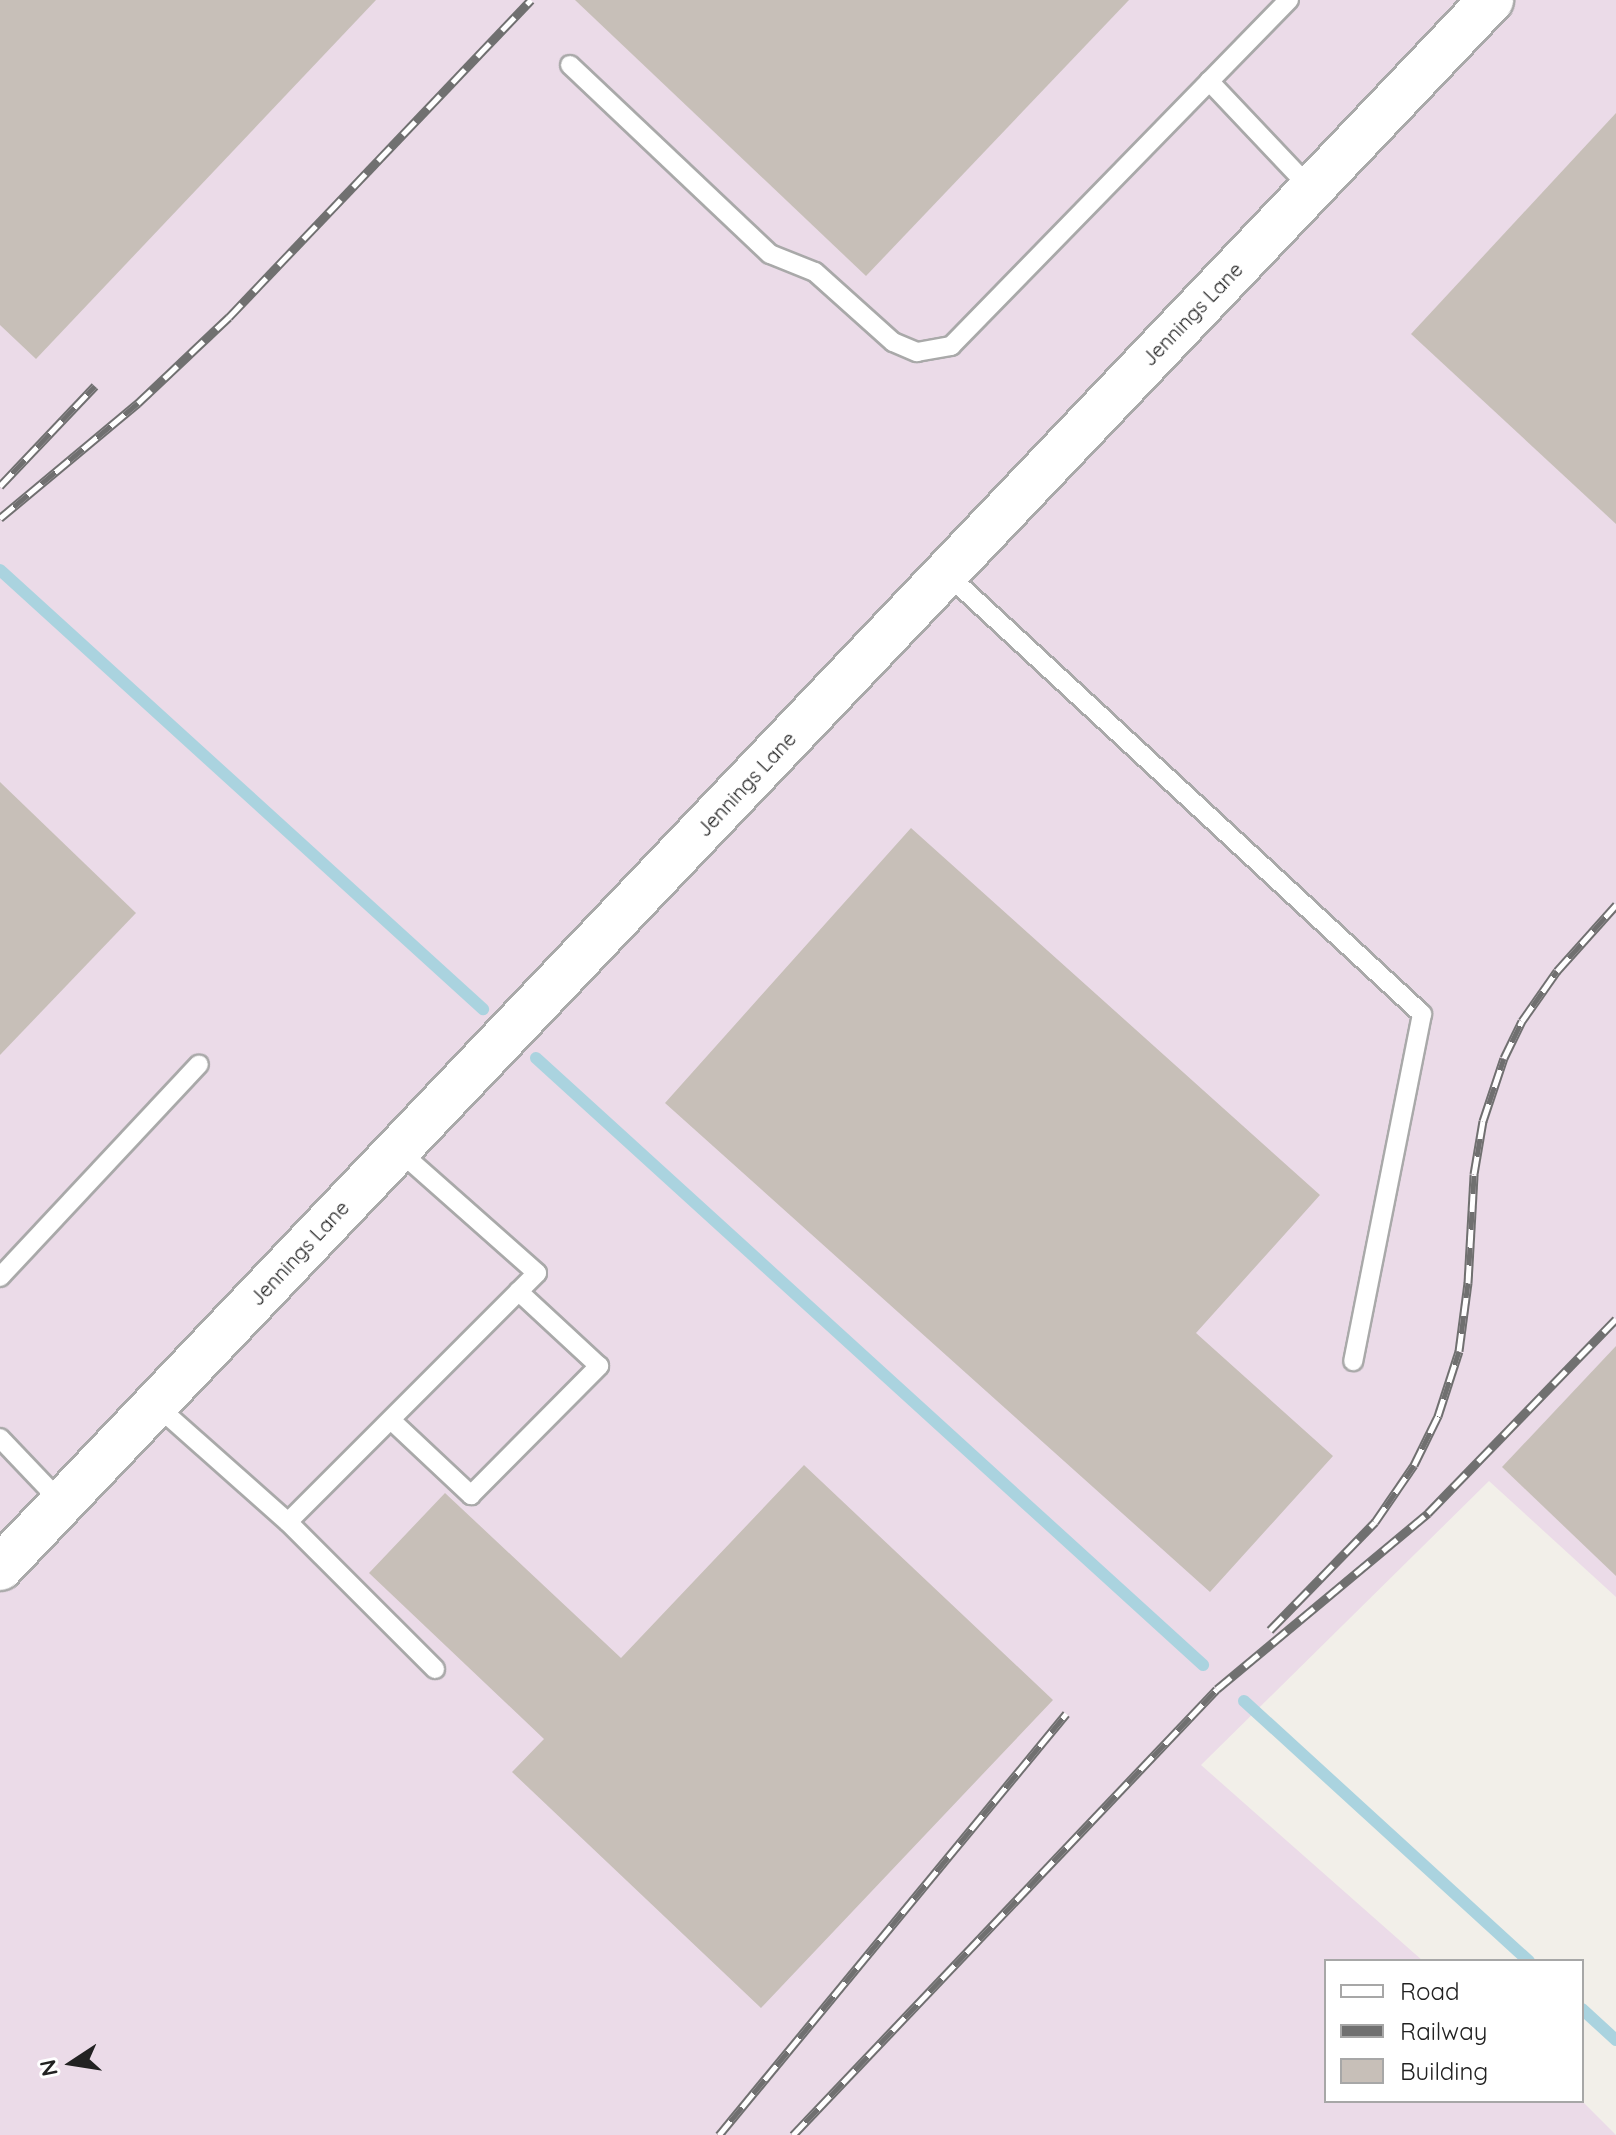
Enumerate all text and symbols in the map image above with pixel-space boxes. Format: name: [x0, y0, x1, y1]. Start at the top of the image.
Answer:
street label: Jennings Lane: [1137, 257, 1247, 371]
street label: Jennings Lane: [691, 727, 801, 841]
street label: Jennings Lane: [244, 1196, 354, 1310]
legend: [1324, 1959, 1584, 2103]
text: Road: [1400, 1976, 1460, 2006]
text: Railway: [1400, 2016, 1487, 2046]
north arrow: [32, 2023, 112, 2103]
text: Building: [1400, 2056, 1488, 2086]
text: N: [33, 2057, 64, 2079]

